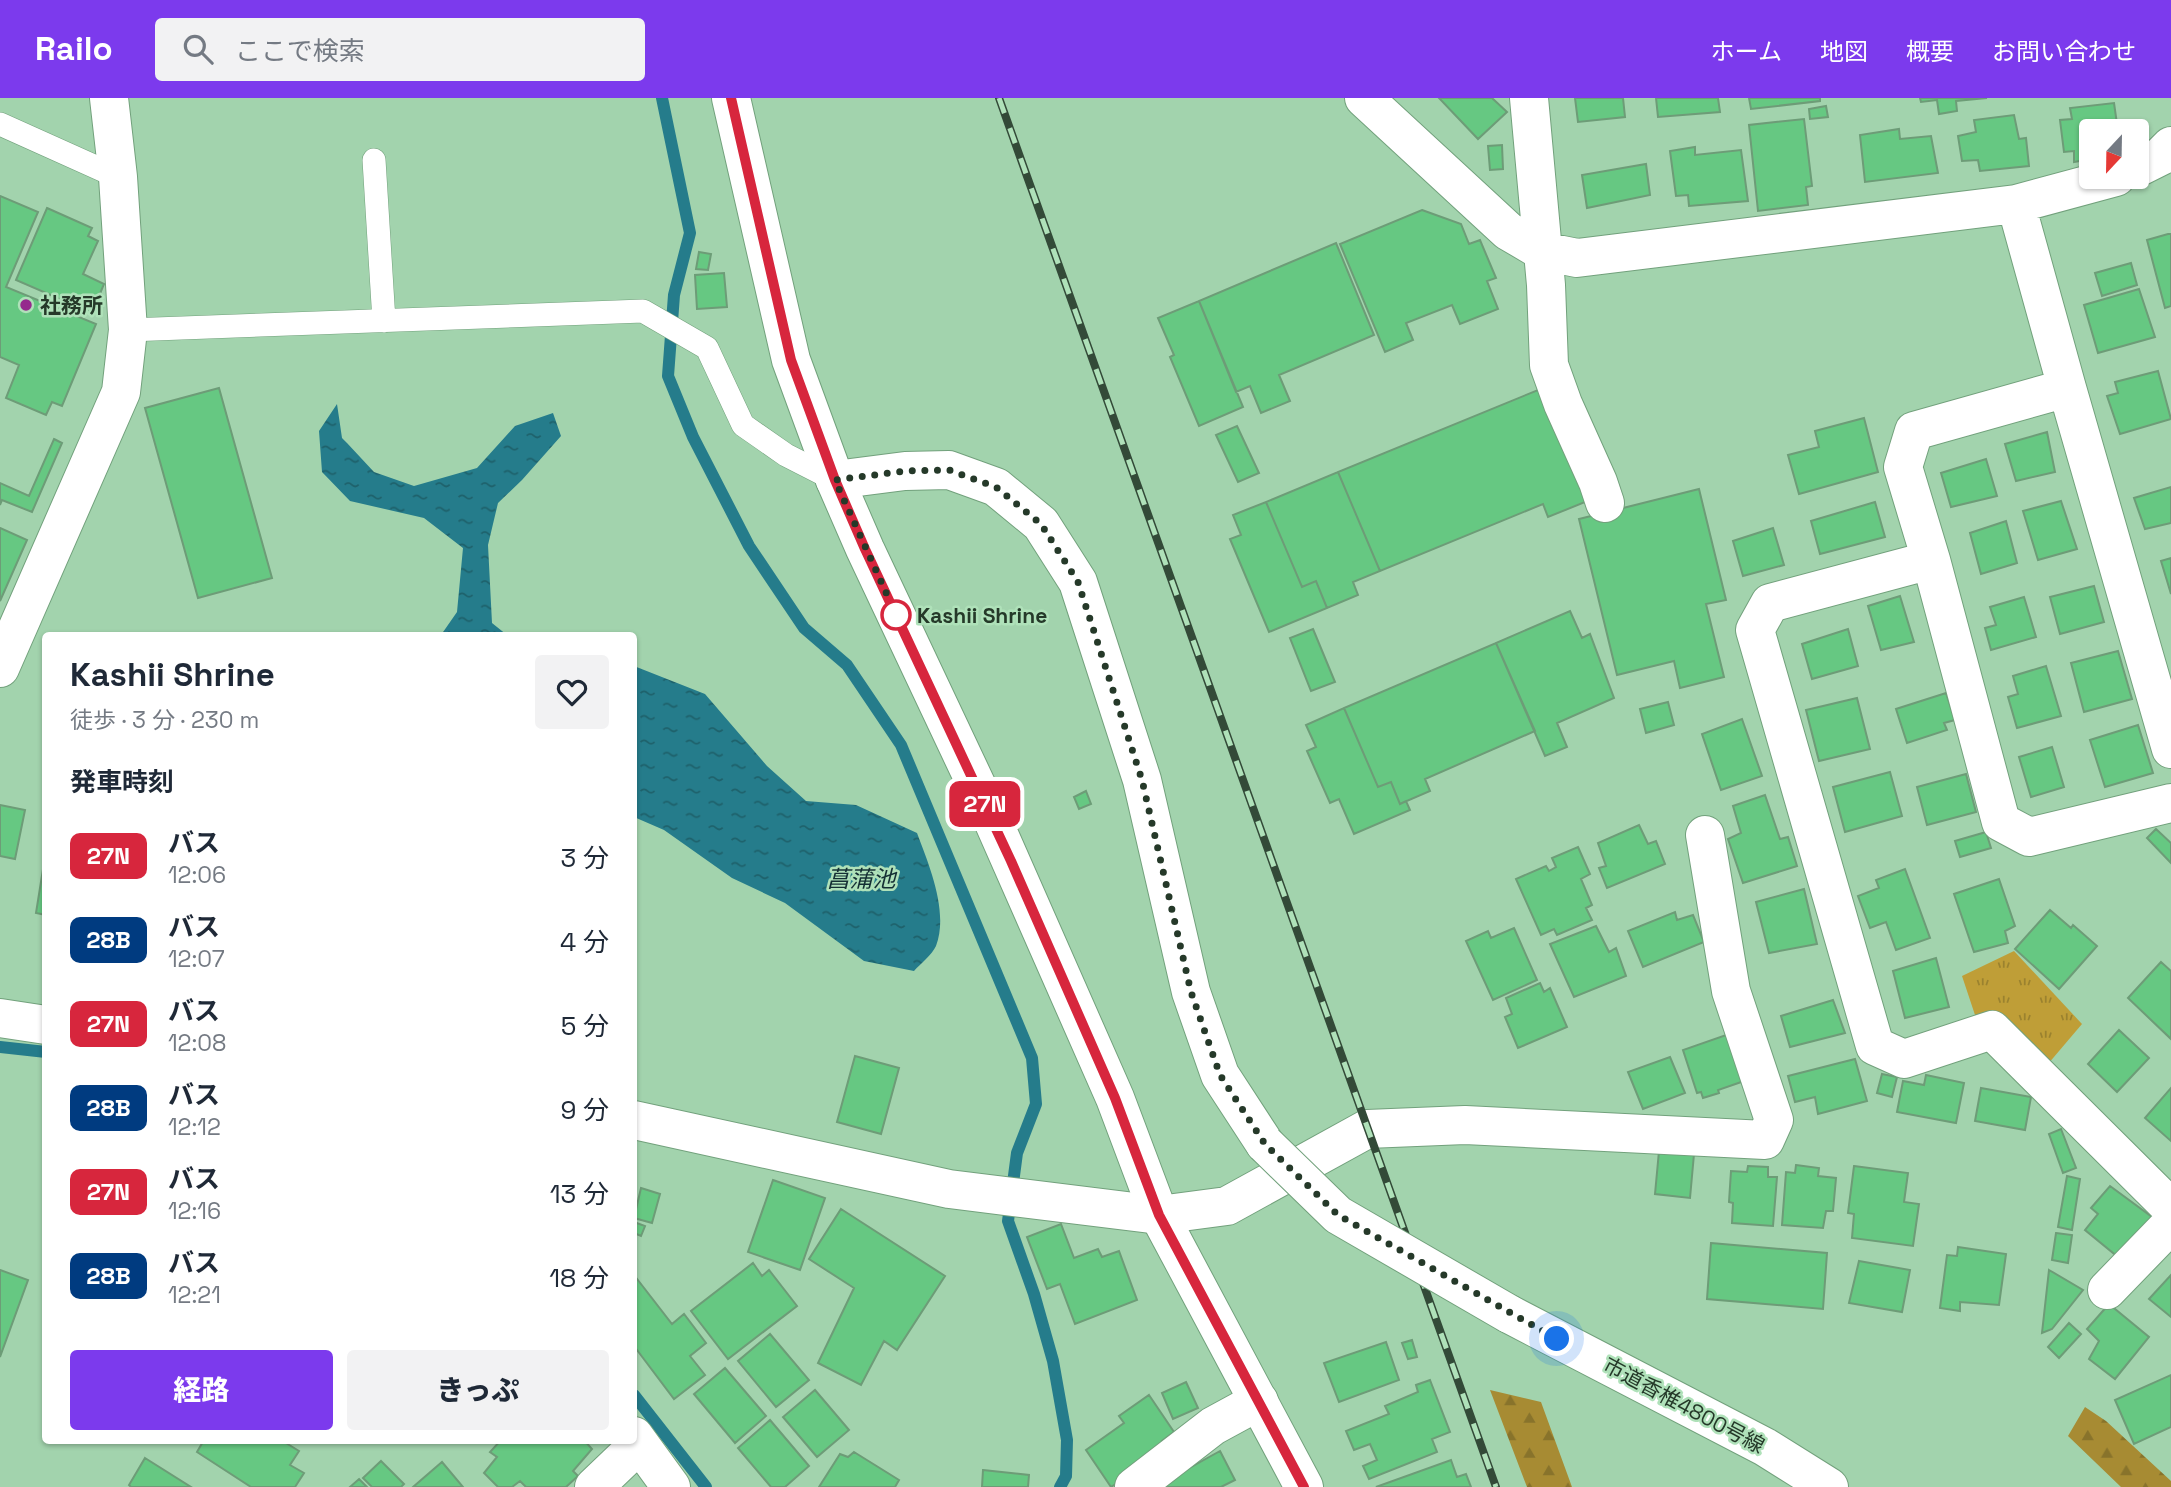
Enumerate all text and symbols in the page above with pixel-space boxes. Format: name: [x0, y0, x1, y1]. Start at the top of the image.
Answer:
search box: [155, 18, 645, 81]
text: Railo: [35, 28, 113, 70]
icon: search: [179, 30, 217, 68]
text: ここで検索: [235, 34, 365, 68]
text: ホーム: [1711, 36, 1782, 67]
text: 地図: [1820, 36, 1868, 67]
text: 概要: [1906, 36, 1954, 67]
text: お問い合わせ: [1992, 36, 2136, 67]
north arrow: [2079, 119, 2149, 189]
map controls: [2079, 119, 2149, 189]
place label: 社務所: [40, 292, 103, 319]
marker: 社務所: [18, 297, 34, 313]
marker: Kashii Shrine: [881, 600, 911, 630]
place label: Kashii Shrine: [917, 602, 1047, 629]
text: Kashii Shrine: [70, 654, 275, 696]
button: heart: [535, 655, 609, 729]
text: 徒歩 · 3 分 · 230 m: [70, 705, 259, 735]
text: 発車時刻: [70, 765, 174, 799]
line badge: 27N: [945, 781, 1025, 827]
text: 27N: [963, 788, 1007, 819]
text: バス: [168, 826, 220, 860]
text: 27N: [87, 840, 130, 871]
text: 3 分: [561, 841, 609, 875]
text: 12:06: [168, 860, 226, 890]
water label: 菖蒲池: [827, 864, 898, 894]
text: バス: [168, 910, 220, 944]
text: 28B: [86, 924, 131, 955]
text: 4 分: [560, 925, 609, 959]
text: 12:07: [168, 944, 225, 974]
text: バス: [168, 994, 220, 1028]
text: 27N: [87, 1008, 130, 1039]
text: 5 分: [561, 1009, 609, 1043]
text: 12:08: [168, 1028, 226, 1058]
text: バス: [168, 1078, 220, 1112]
text: 28B: [86, 1092, 131, 1123]
text: 9 分: [560, 1093, 609, 1127]
text: 12:12: [168, 1112, 221, 1142]
text: バス: [168, 1162, 220, 1196]
text: 27N: [87, 1176, 130, 1207]
text: 13 分: [550, 1177, 609, 1211]
text: 12:16: [168, 1196, 221, 1226]
text: バス: [168, 1246, 220, 1280]
text: 28B: [86, 1260, 131, 1291]
text: 18 分: [549, 1261, 609, 1295]
text: 12:21: [168, 1280, 221, 1310]
your location: [1539, 1321, 1574, 1356]
button: 経路: [70, 1350, 333, 1430]
button: きっぷ: [347, 1350, 609, 1430]
street label: 市道香椎4800号線: [1599, 1351, 1769, 1459]

